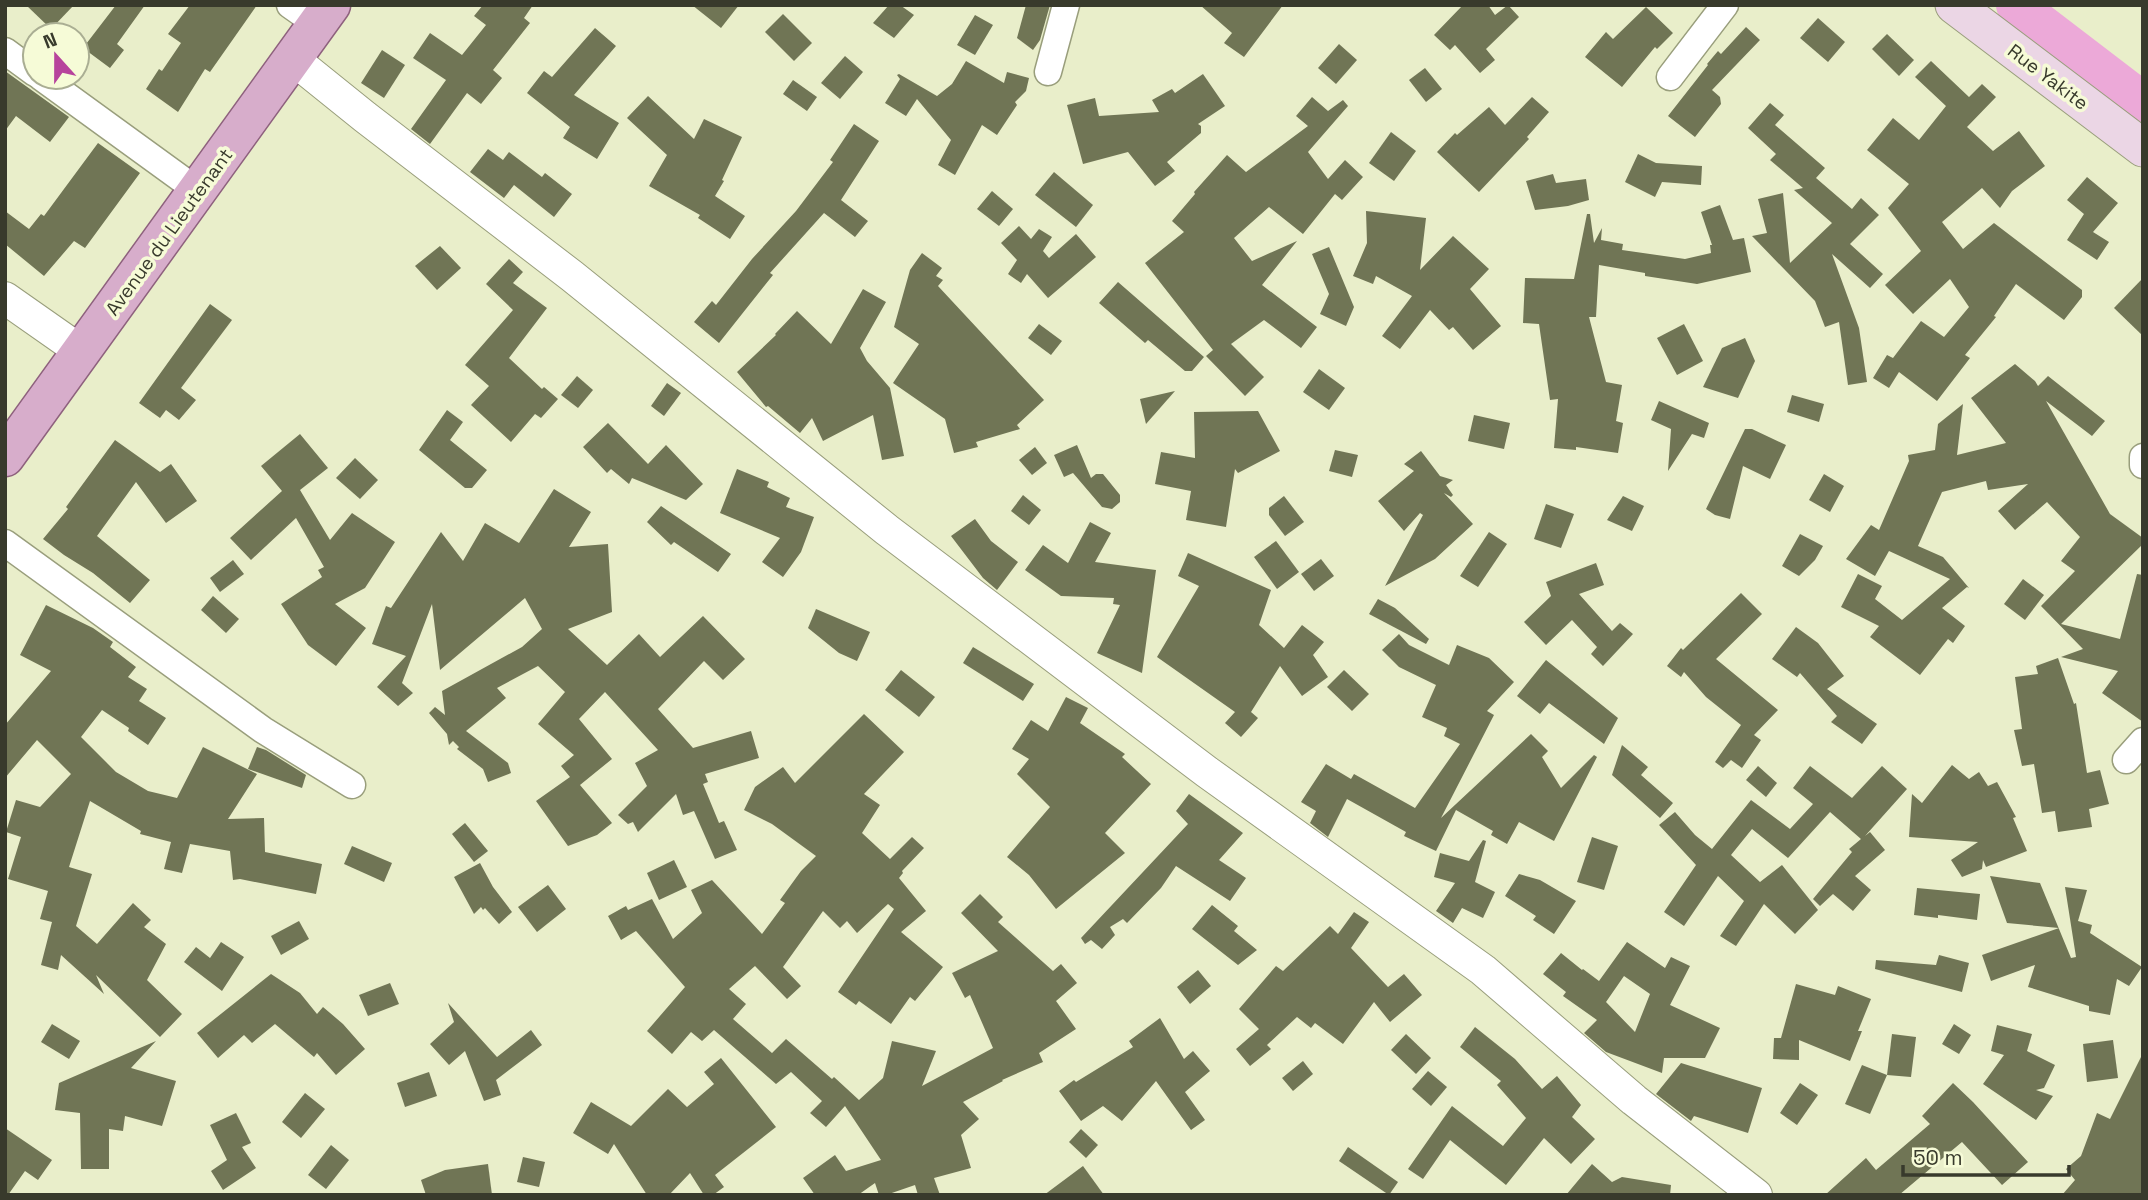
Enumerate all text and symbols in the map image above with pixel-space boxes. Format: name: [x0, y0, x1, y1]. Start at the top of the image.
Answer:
north arrow: [21, 21, 91, 91]
text: N: [40, 27, 61, 55]
street label: Rue Yakite: [2003, 38, 2093, 116]
street label: Avenue du Lieutenant: [100, 143, 238, 321]
scale bar: [1903, 1134, 2069, 1178]
text: 50 m: [1913, 1144, 1963, 1171]

